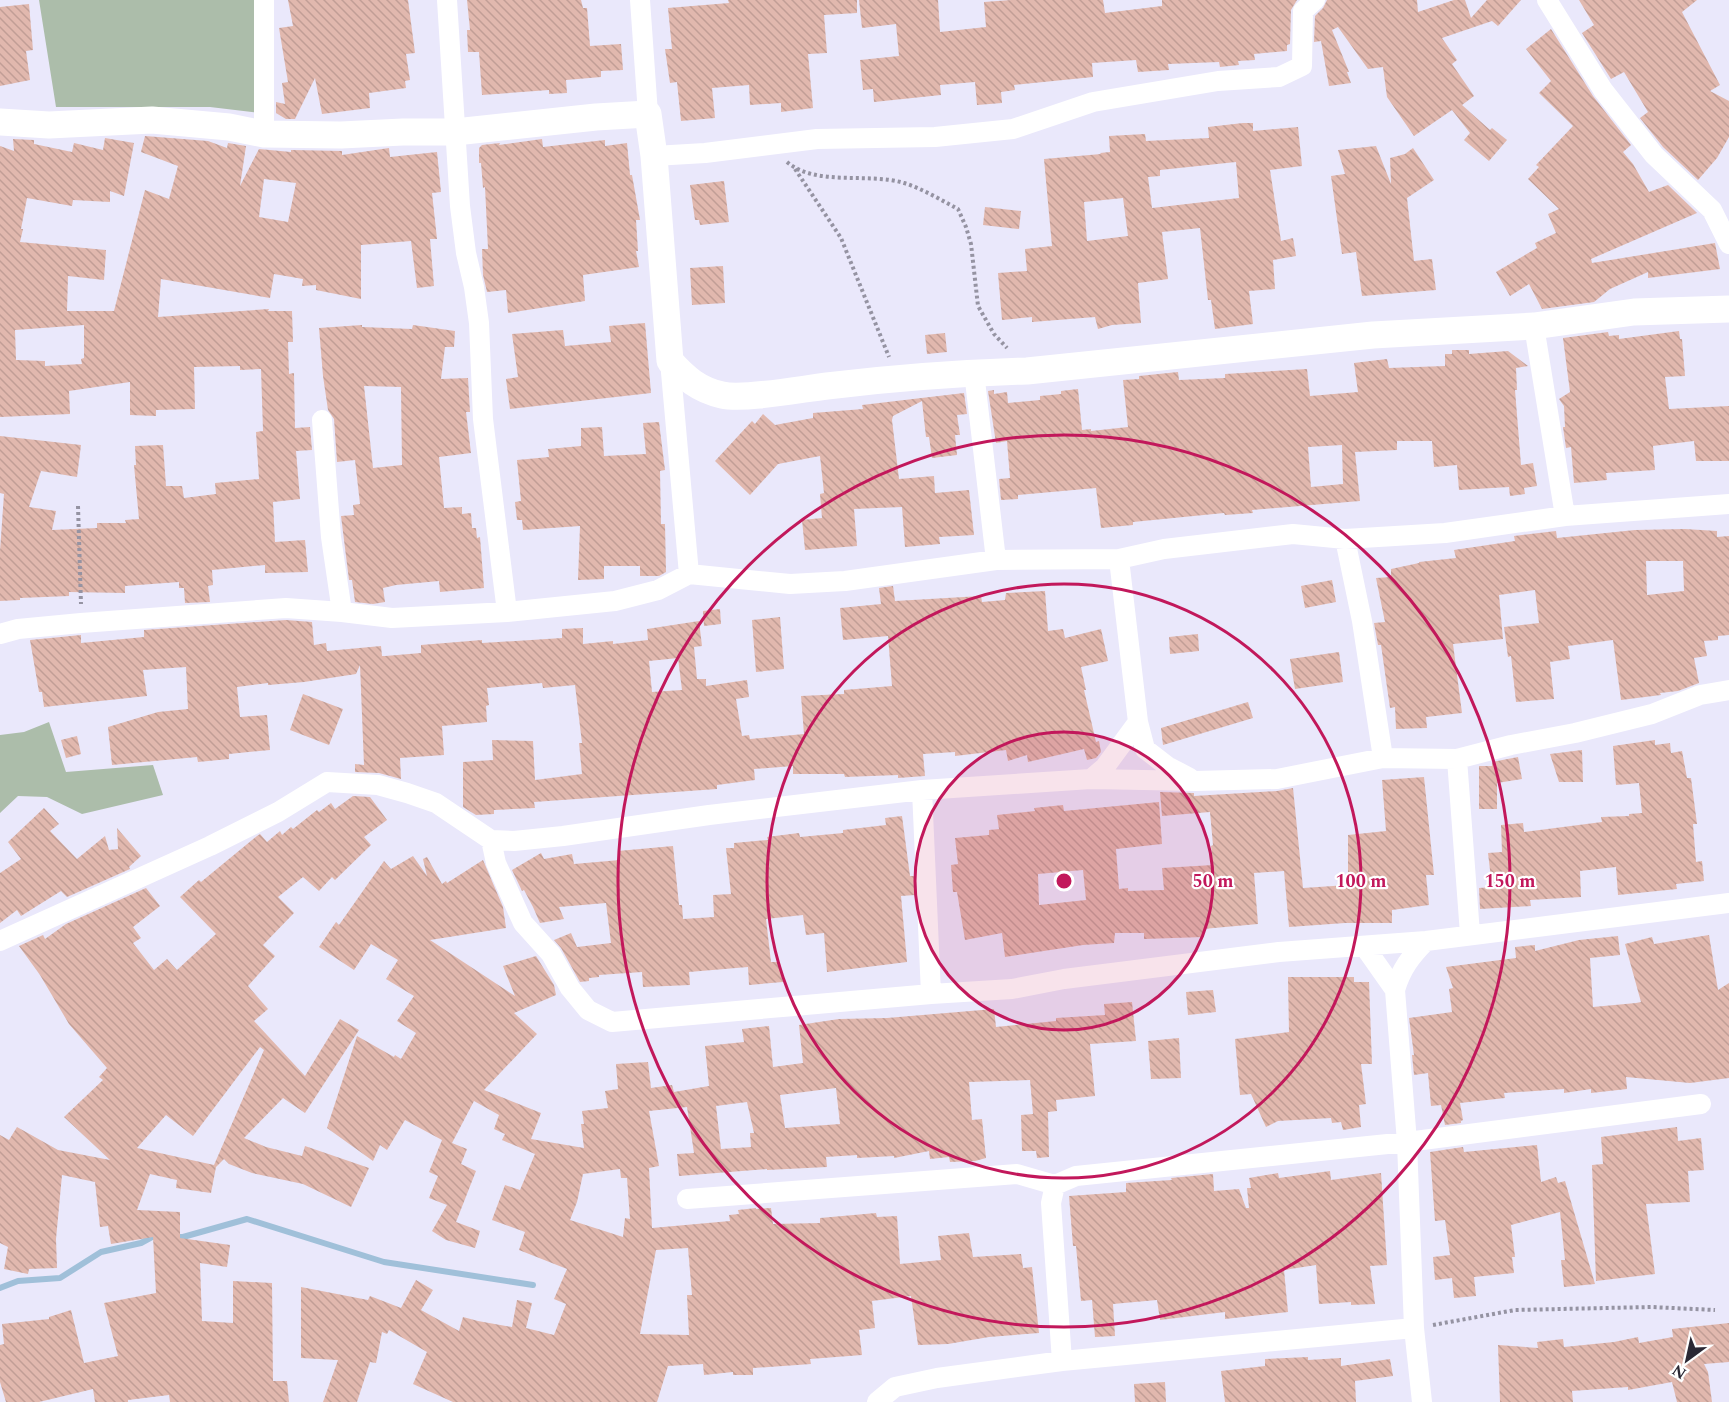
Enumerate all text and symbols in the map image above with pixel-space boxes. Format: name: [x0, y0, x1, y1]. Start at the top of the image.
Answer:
text: 50 m: [1193, 868, 1233, 895]
text: 100 m: [1335, 868, 1387, 895]
text: 150 m: [1484, 868, 1536, 895]
centre of rings: [1054, 871, 1074, 891]
north arrow: [1657, 1330, 1717, 1390]
text: N: [1667, 1358, 1691, 1385]

